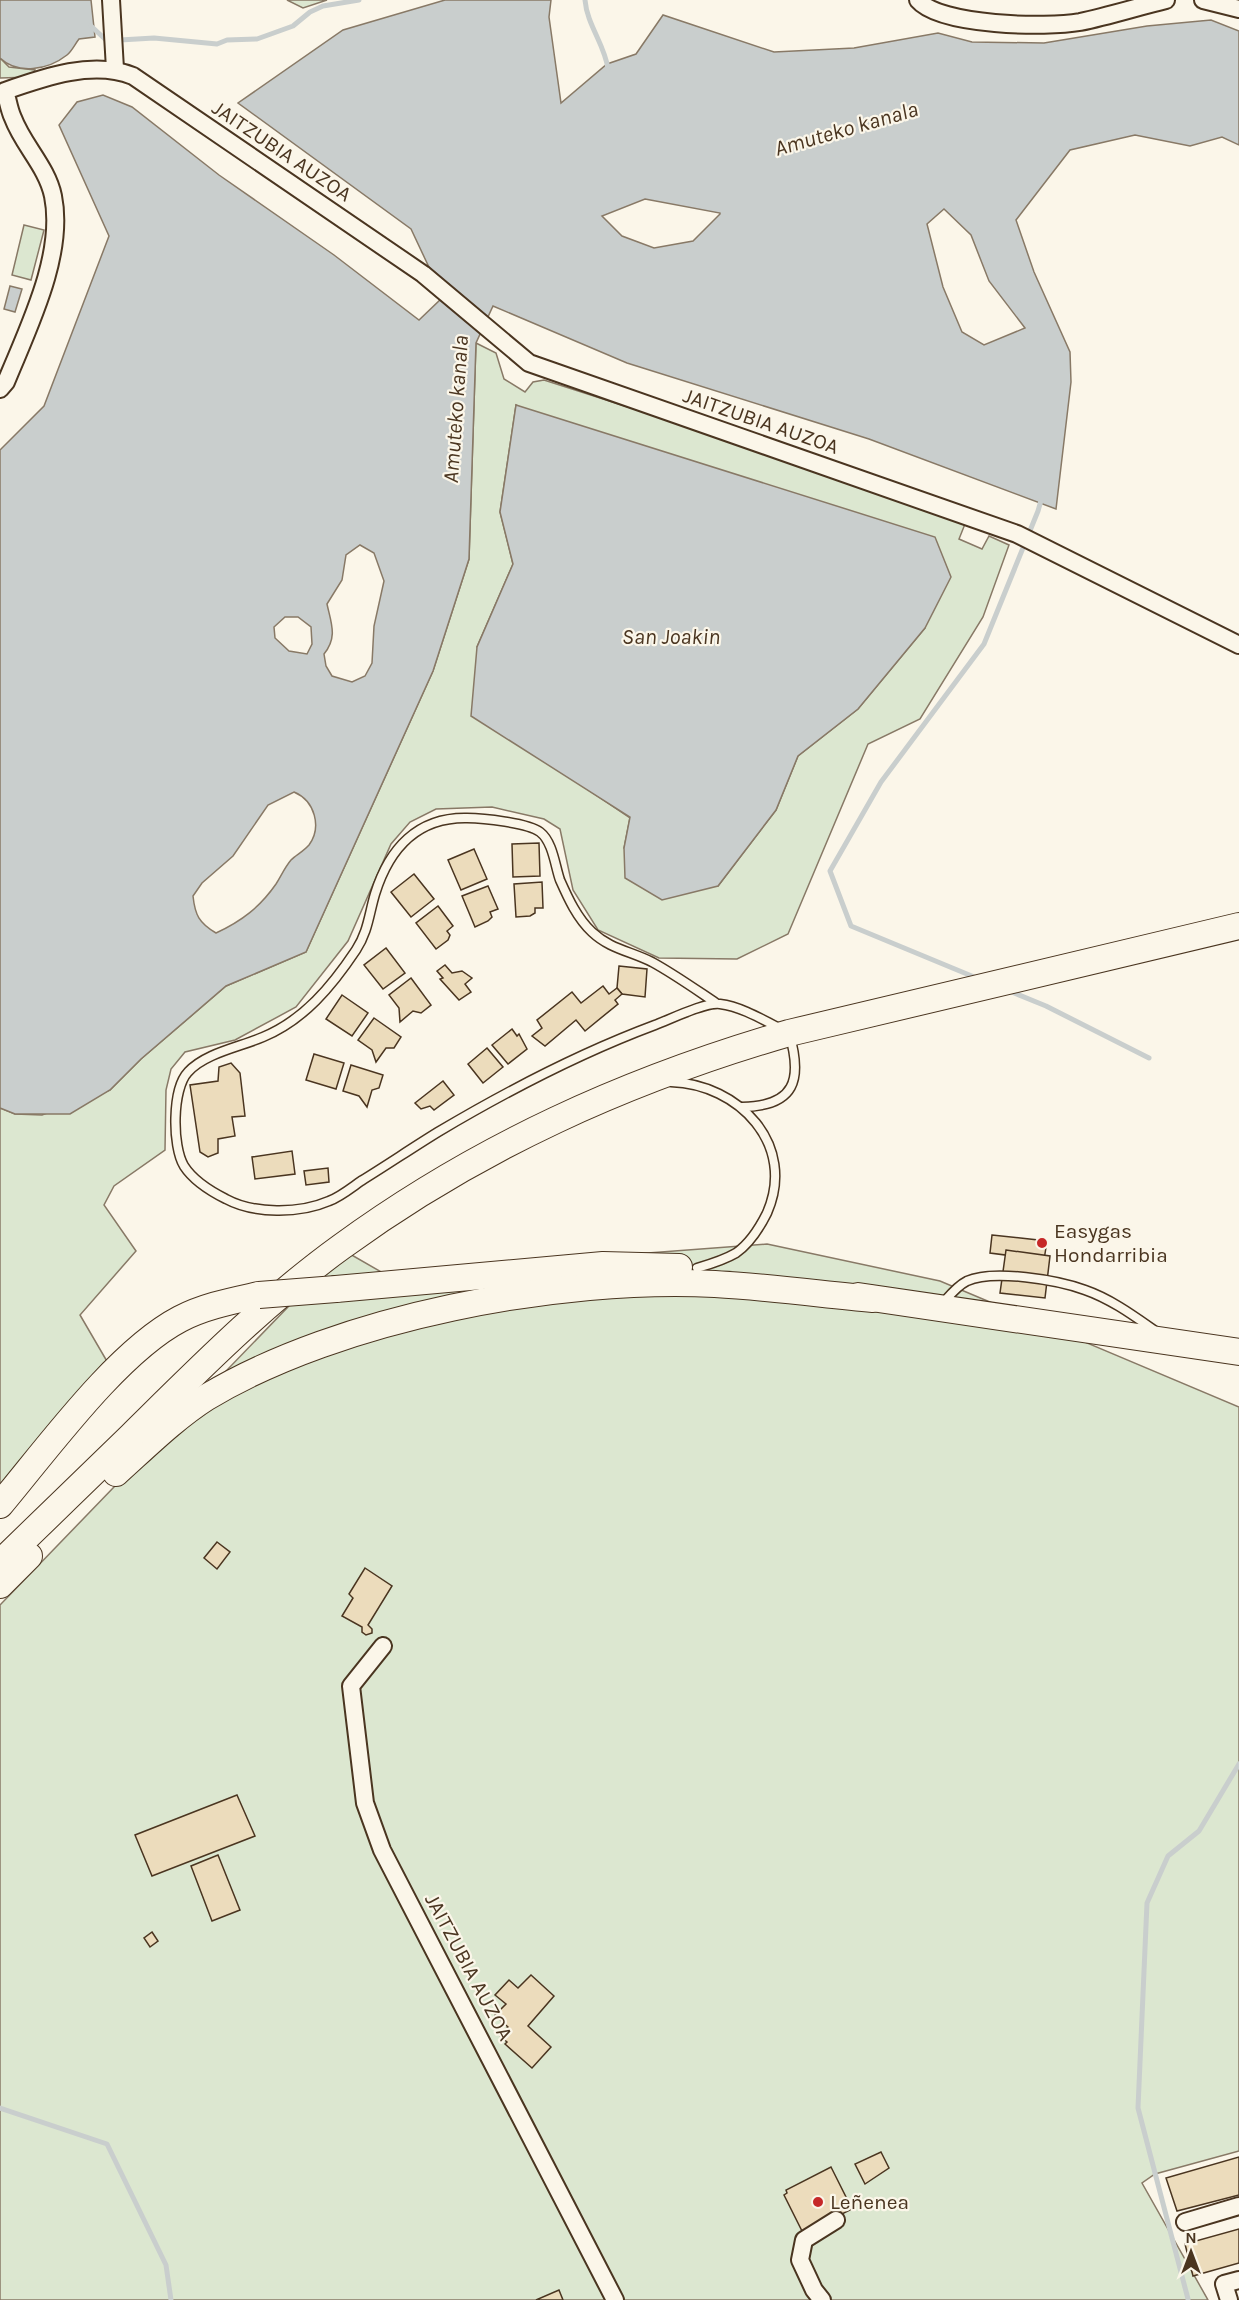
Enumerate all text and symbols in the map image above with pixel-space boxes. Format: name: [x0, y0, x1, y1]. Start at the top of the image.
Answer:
street label: JAITZUBIA AUZOA: [208, 96, 356, 206]
water label: Amuteko kanala: [772, 96, 921, 162]
water label: Amuteko kanala: [438, 334, 474, 484]
street label: JAITZUBIA AUZOA: [680, 383, 842, 459]
water label: San Joakin: [622, 624, 720, 650]
place label: Easygas Hondarribia: [1054, 1219, 1168, 1267]
marker: Easygas Hondarribia: [1035, 1236, 1049, 1250]
street label: JAITZUBIA AUZOA: [420, 1889, 518, 2045]
place label: Leñenea: [830, 2190, 909, 2214]
marker: Leñenea: [811, 2195, 825, 2209]
north arrow: [1161, 2222, 1221, 2282]
text: N: [1185, 2228, 1197, 2247]

